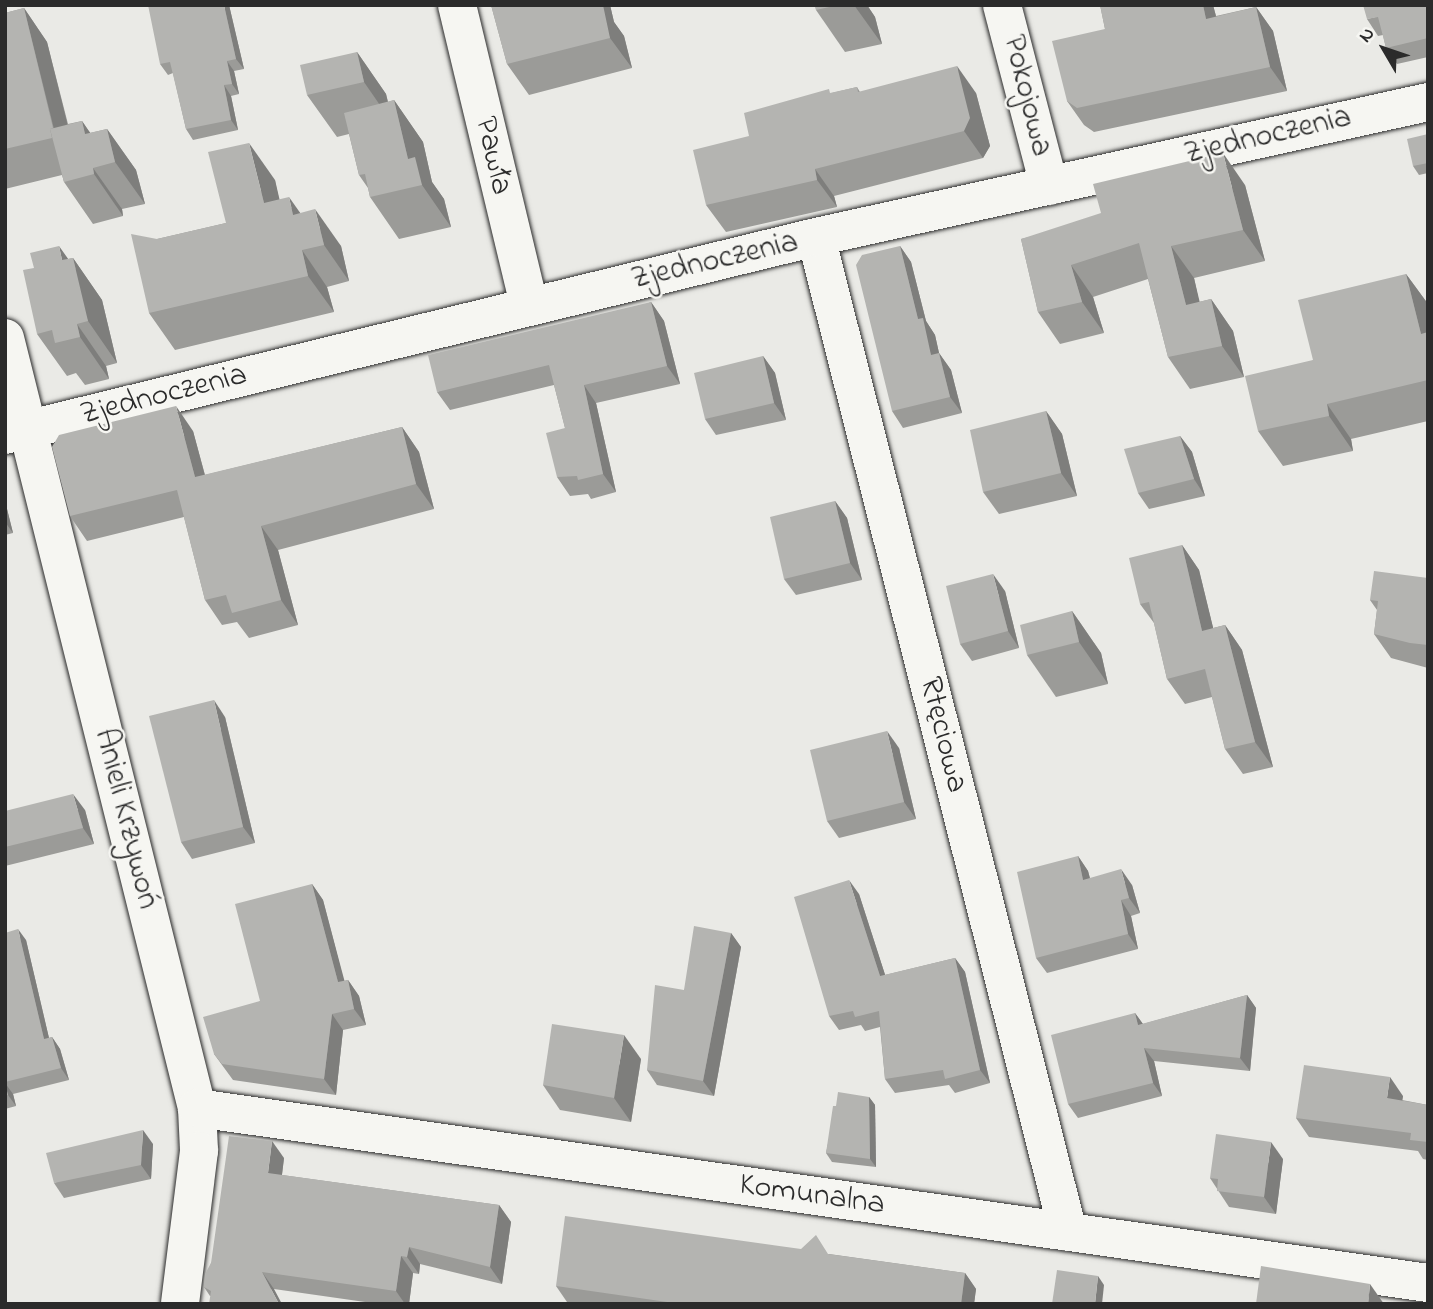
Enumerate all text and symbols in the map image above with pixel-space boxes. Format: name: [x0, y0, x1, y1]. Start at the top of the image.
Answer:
north arrow: [1349, 14, 1419, 84]
text: N: [1353, 22, 1382, 49]
street label: Pokojowa: [992, 31, 1060, 161]
street label: Zjednoczenia: [1181, 99, 1355, 175]
street label: Pawła: [464, 113, 520, 199]
street label: Zjednoczenia: [628, 224, 802, 300]
street label: Zjednoczenia: [77, 357, 251, 435]
street label: Rtęciowa: [909, 673, 975, 797]
street label: Anieli Krzywoń: [84, 725, 166, 913]
street label: Komunalna: [737, 1167, 887, 1225]

